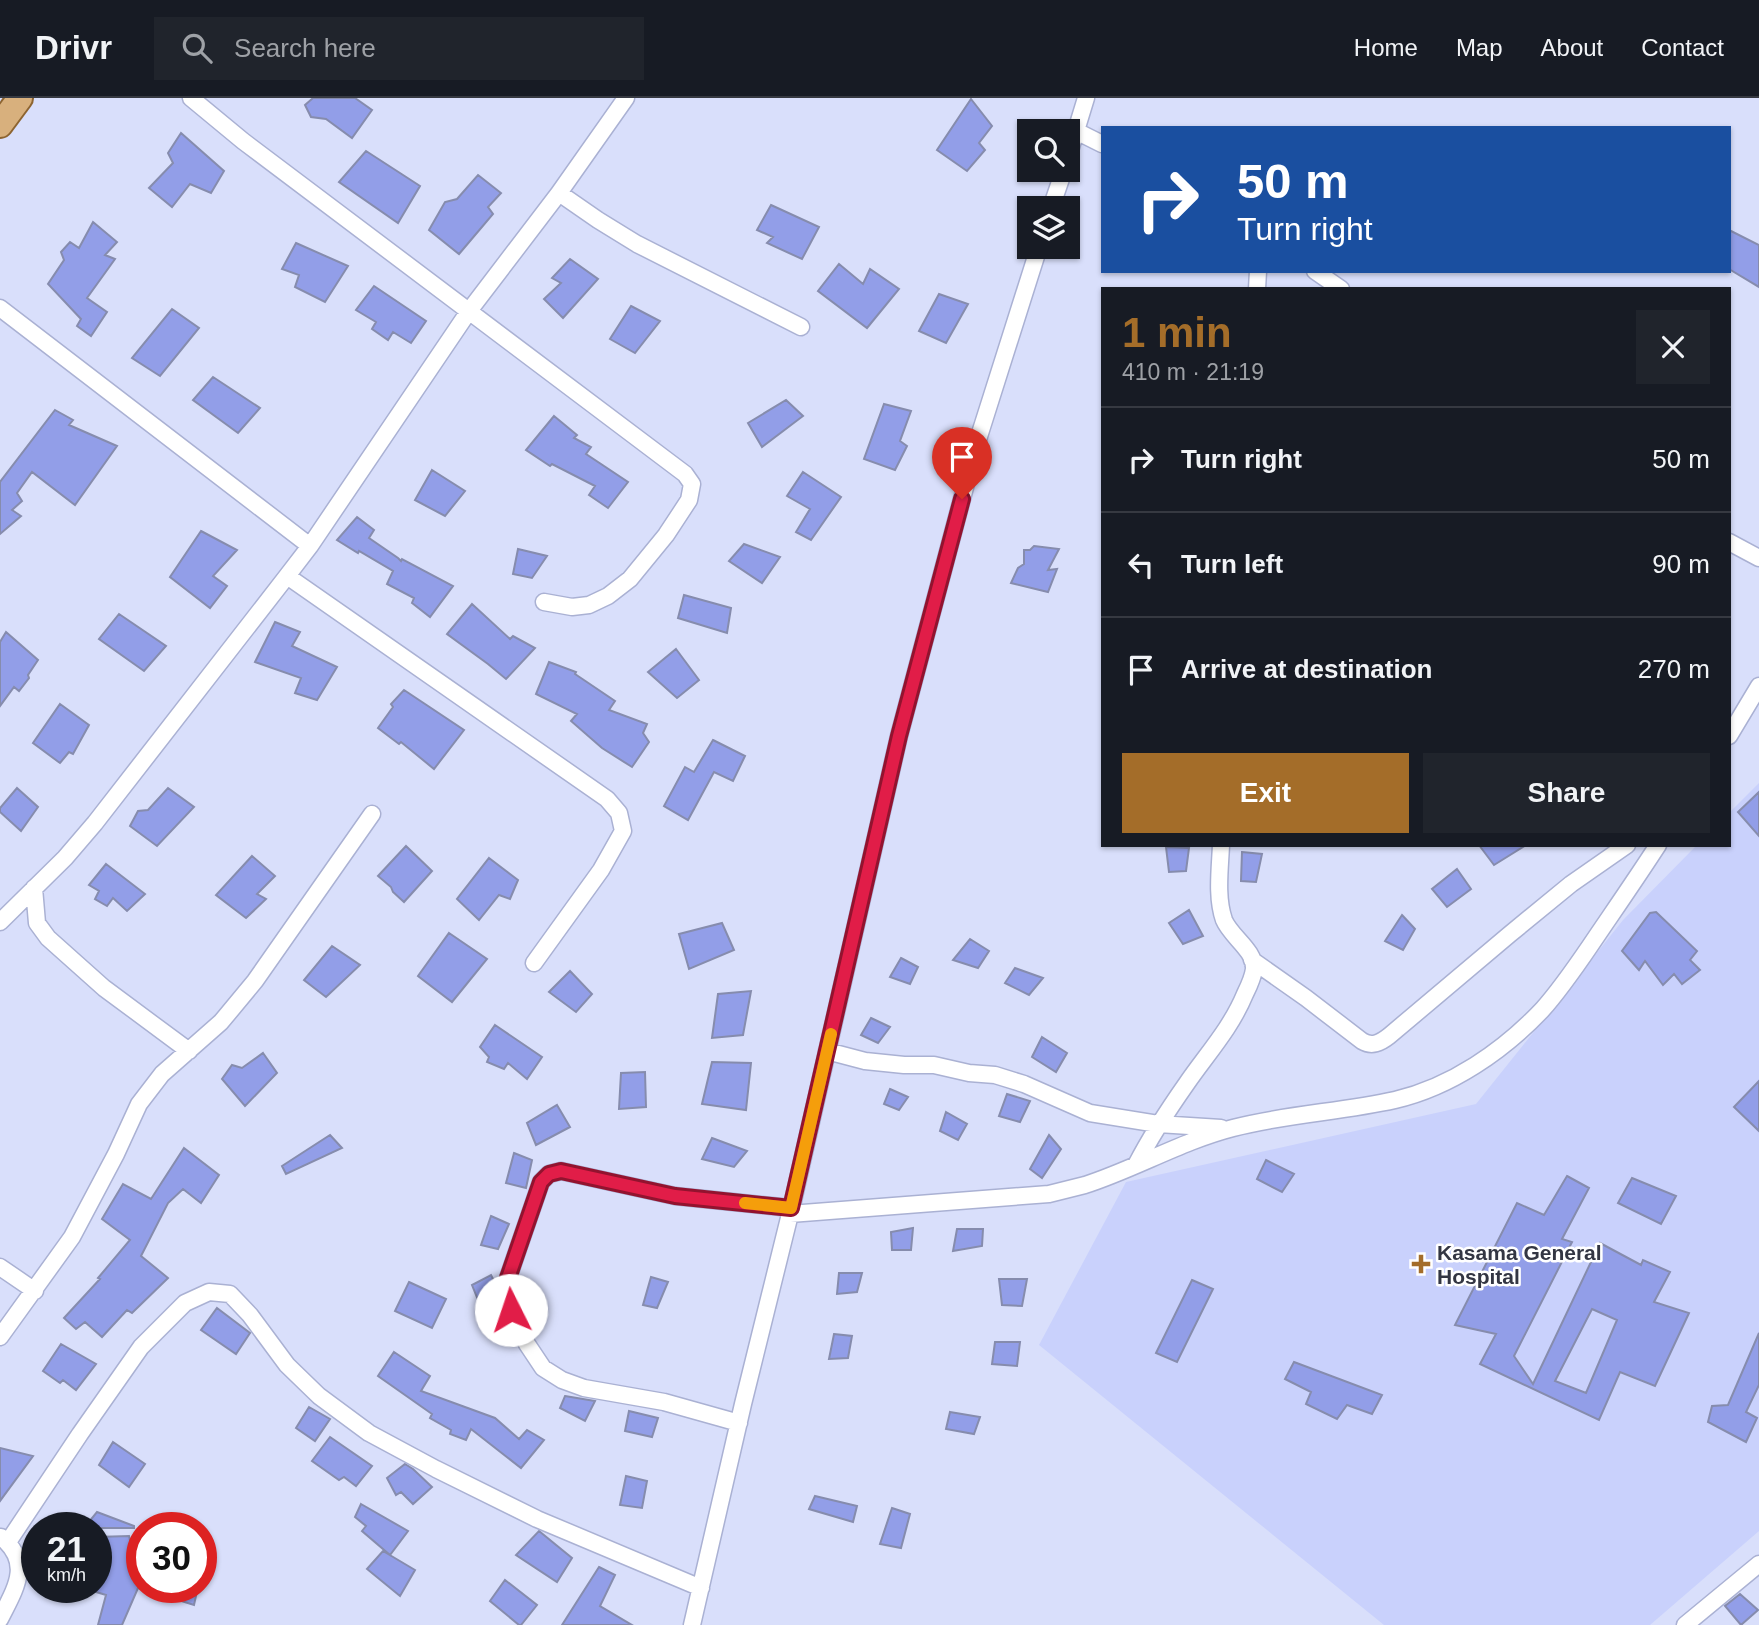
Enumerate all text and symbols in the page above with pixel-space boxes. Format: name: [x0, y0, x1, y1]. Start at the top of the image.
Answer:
search box: [154, 17, 644, 80]
text: Drivr: [35, 29, 112, 66]
icon: search: [178, 29, 216, 67]
text: Search here: [234, 33, 376, 63]
text: Home: [1354, 34, 1418, 61]
text: Map: [1456, 34, 1503, 61]
text: About: [1541, 34, 1603, 61]
text: Contact: [1641, 34, 1724, 61]
map controls: [1017, 119, 1080, 259]
button: search: [1017, 119, 1080, 182]
icon: right: [1122, 154, 1213, 245]
text: 50 m: [1237, 154, 1349, 208]
button: layers: [1017, 196, 1080, 259]
text: Turn right: [1237, 211, 1373, 247]
text: 1 min: [1122, 309, 1232, 356]
button: close: [1636, 310, 1710, 384]
text: 410 m · 21:19: [1122, 359, 1264, 385]
pin: [932, 427, 992, 499]
icon: arrive: [943, 438, 981, 476]
icon: right: [1122, 441, 1160, 479]
text: Turn right: [1181, 444, 1302, 474]
text: 50 m: [1652, 444, 1710, 474]
icon: left: [1122, 546, 1160, 584]
text: Turn left: [1181, 549, 1283, 579]
text: 90 m: [1652, 549, 1710, 579]
icon: arrive: [1122, 651, 1160, 689]
text: Arrive at destination: [1181, 654, 1432, 684]
text: 270 m: [1638, 654, 1710, 684]
button: Exit: [1122, 753, 1409, 833]
button: Share: [1423, 753, 1710, 833]
place label: Kasama General Hospital: [1437, 1241, 1602, 1288]
marker: Kasama General Hospital: [1411, 1254, 1431, 1274]
position arrow: [474, 1273, 548, 1347]
speed limit sign: 30: [126, 1512, 217, 1603]
text: 21: [47, 1529, 86, 1568]
text: km/h: [47, 1565, 86, 1585]

